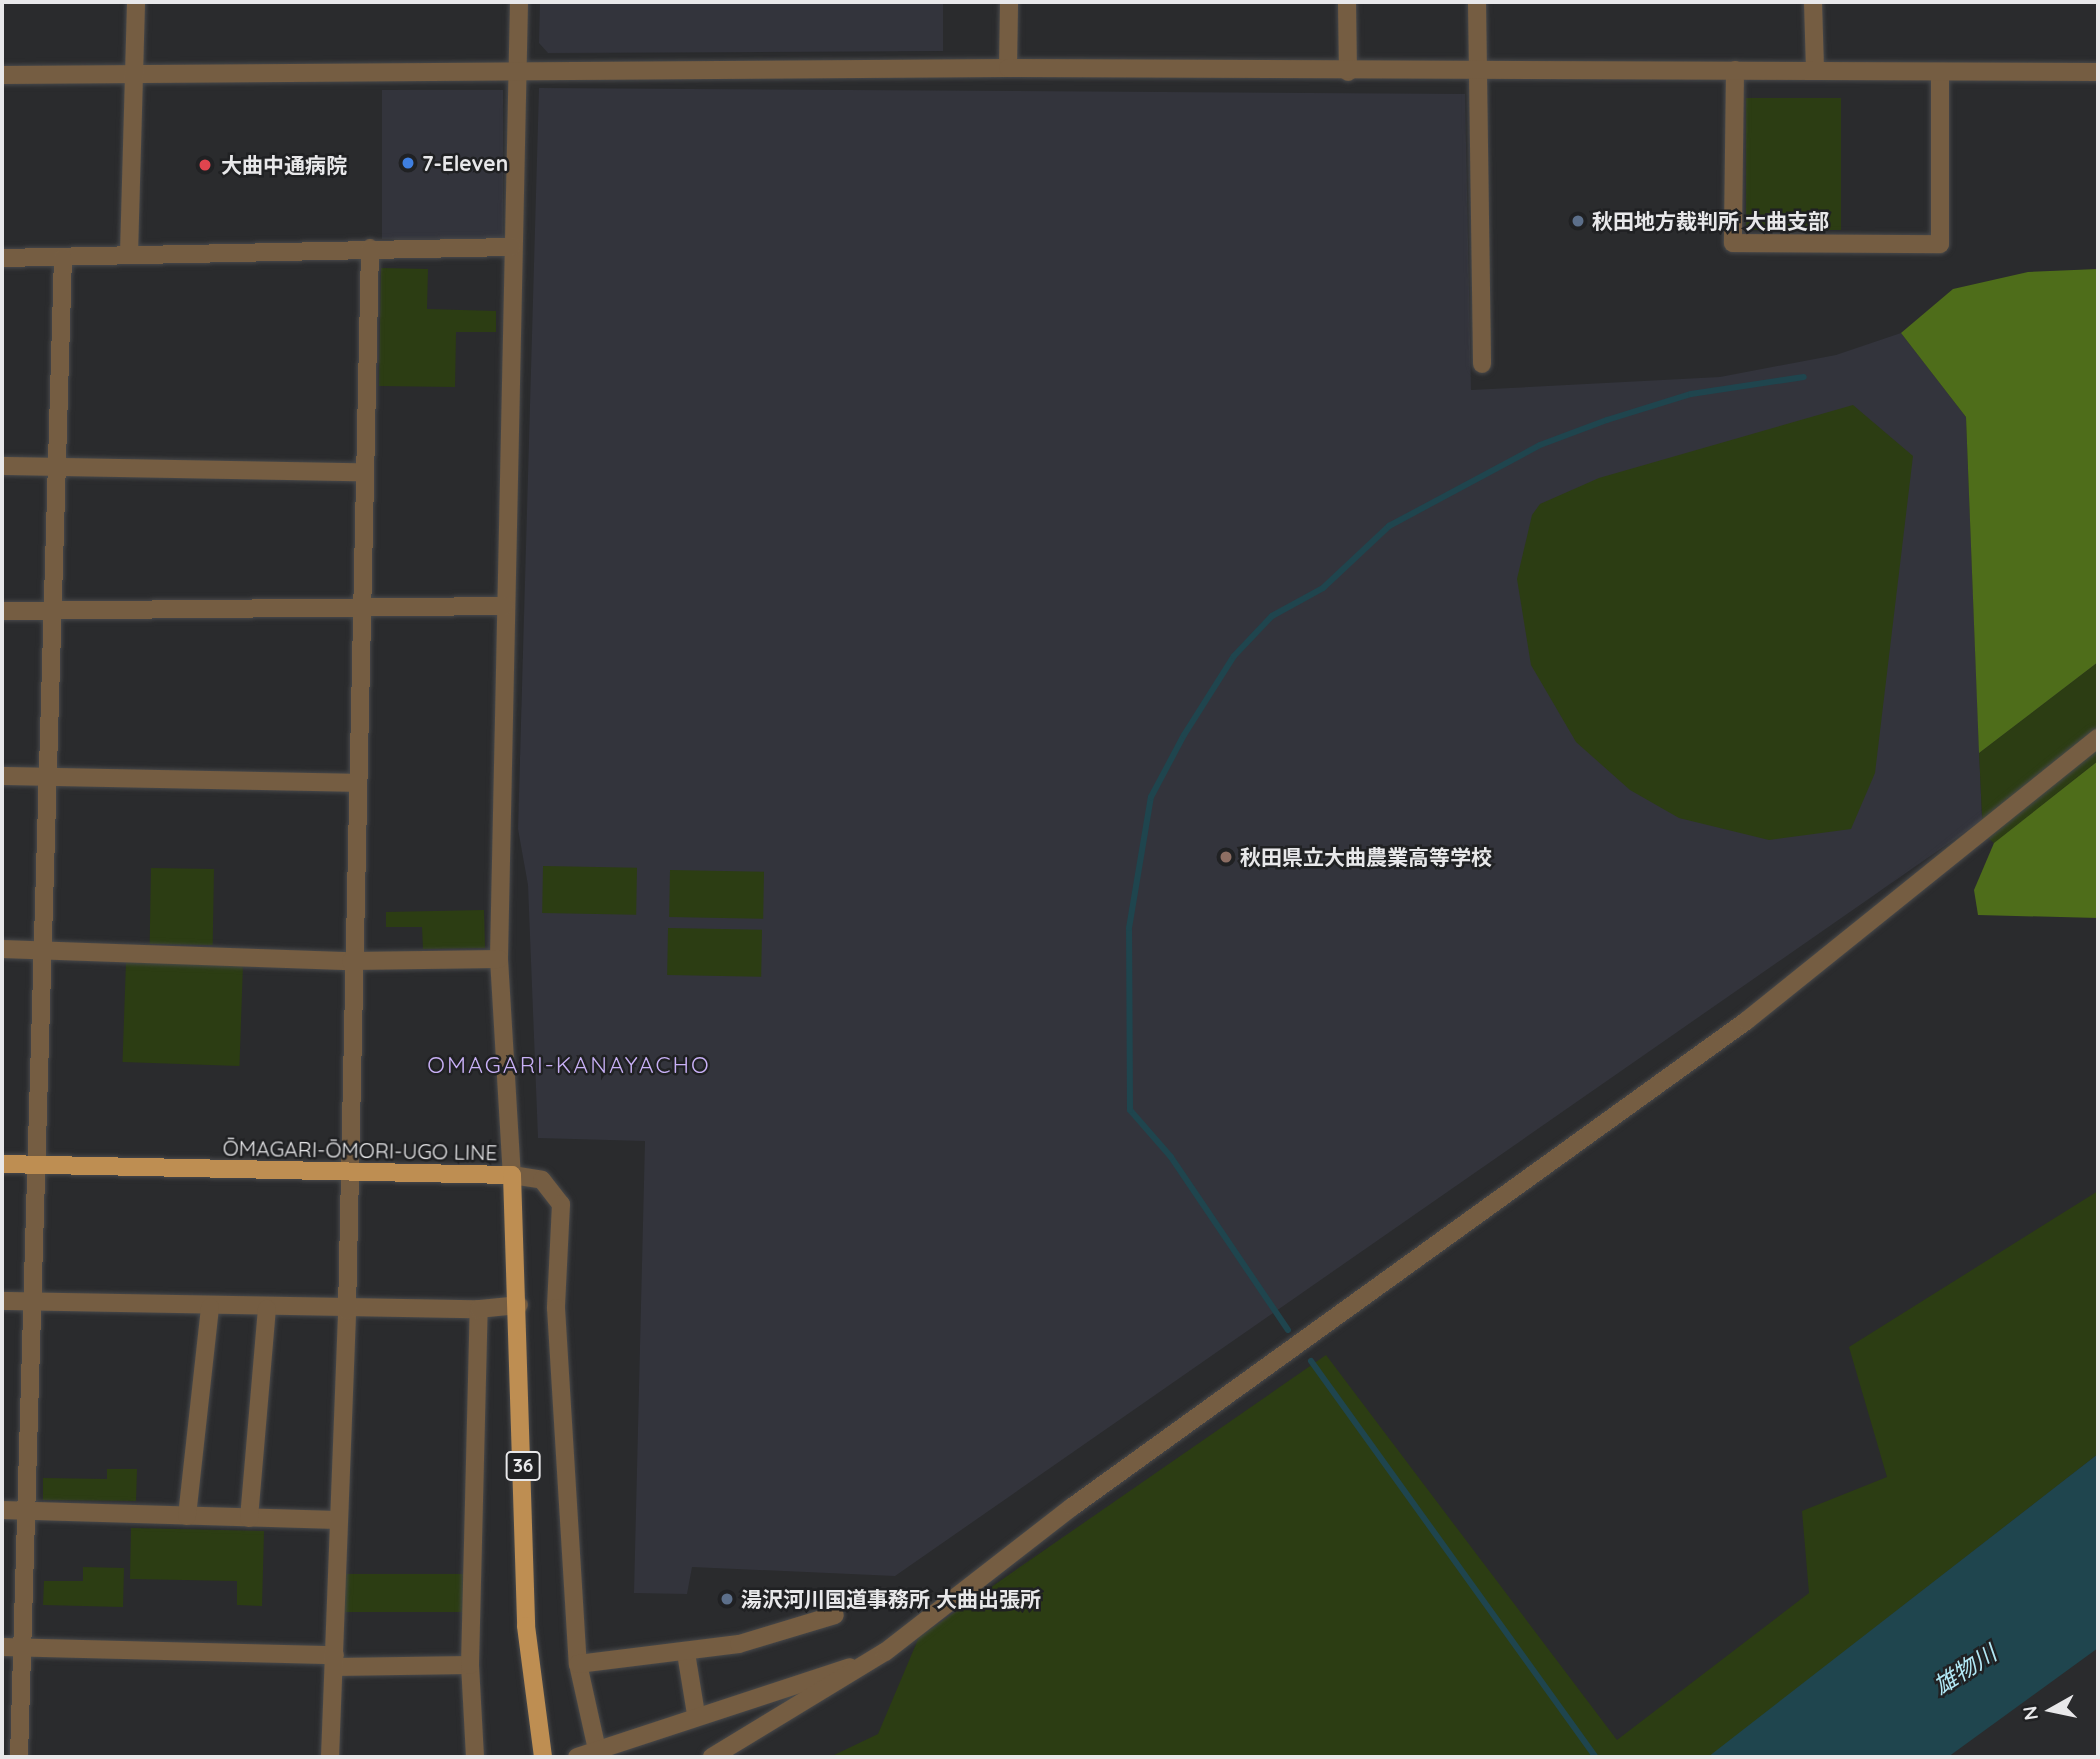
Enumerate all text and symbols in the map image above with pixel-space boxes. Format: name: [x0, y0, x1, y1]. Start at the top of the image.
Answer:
place label: 7-Eleven: [422, 150, 508, 176]
place label: 大曲中通病院: [221, 152, 347, 178]
marker: 大曲中通病院: [195, 155, 215, 175]
marker: 7-Eleven: [400, 155, 416, 171]
place label: 秋田地方裁判所 大曲支部: [1592, 208, 1829, 234]
marker: 秋田地方裁判所 大曲支部: [1570, 213, 1586, 229]
place label: 秋田県立大曲農業高等学校: [1240, 844, 1492, 870]
marker: 秋田県立大曲農業高等学校: [1218, 849, 1234, 865]
district label: OMAGARI-KANAYACHO: [429, 1051, 709, 1079]
street label: ŌMAGARI-ŌMORI-UGO LINE: [222, 1135, 498, 1165]
road number: 36: [505, 1450, 540, 1482]
place label: 湯沢河川国道事務所 大曲出張所: [741, 1586, 1041, 1612]
marker: 湯沢河川国道事務所 大曲出張所: [719, 1591, 735, 1607]
water label: 雄物川: [1929, 1640, 2001, 1700]
north arrow: [2016, 1675, 2086, 1745]
text: N: [2017, 1705, 2043, 1722]

